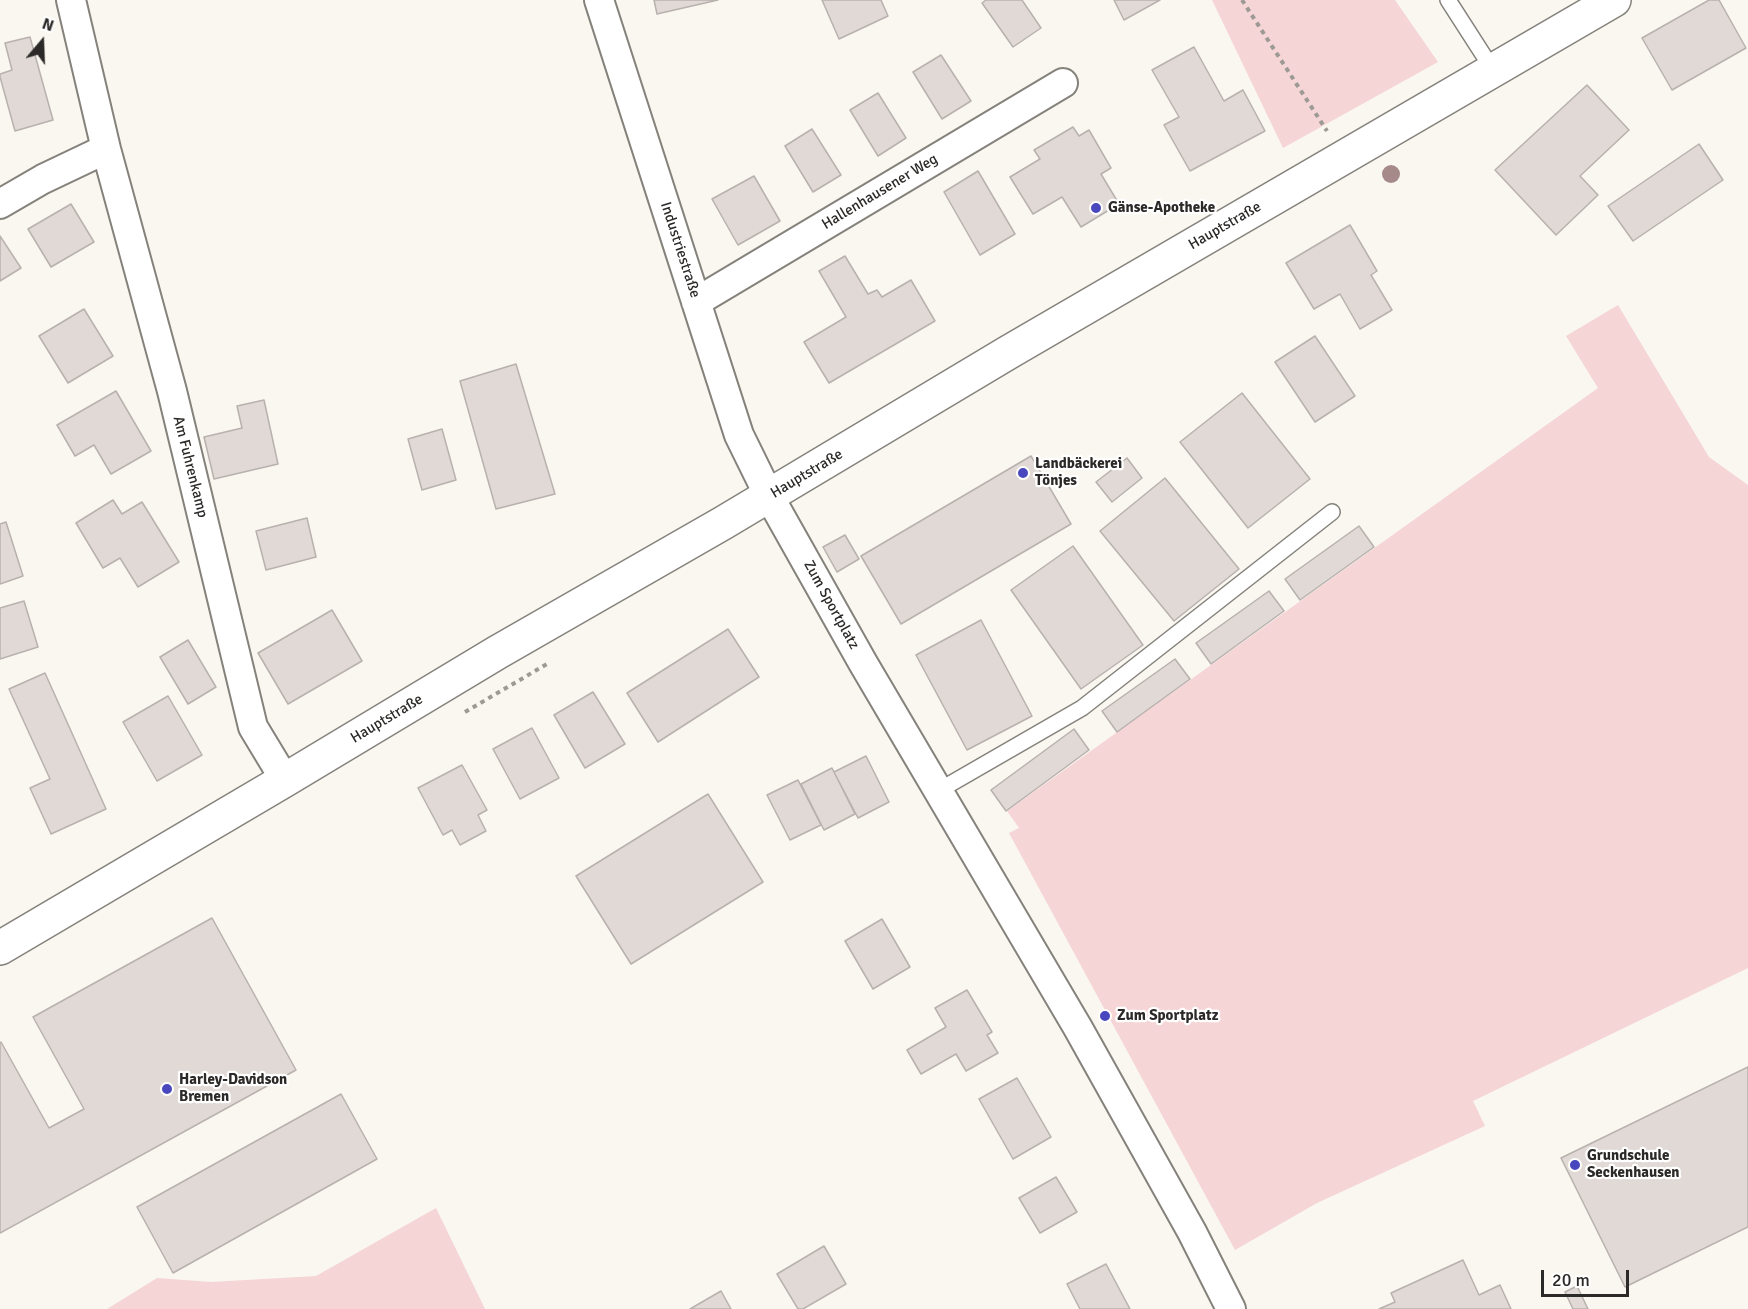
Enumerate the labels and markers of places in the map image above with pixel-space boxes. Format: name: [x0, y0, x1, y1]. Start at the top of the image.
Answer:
place label: Gänse-Apotheke: [1108, 199, 1215, 217]
marker: Gänse-Apotheke: [1089, 201, 1103, 215]
place label: Landbäckerei Tönjes: [1035, 455, 1122, 490]
marker: Landbäckerei Tönjes: [1016, 466, 1030, 480]
place label: Zum Sportplatz: [1117, 1007, 1218, 1025]
marker: Zum Sportplatz: [1098, 1009, 1112, 1023]
place label: Harley-Davidson Bremen: [179, 1071, 287, 1106]
marker: Harley-Davidson Bremen: [160, 1082, 174, 1096]
place label: Grundschule Seckenhausen: [1587, 1147, 1680, 1182]
marker: Grundschule Seckenhausen: [1568, 1158, 1582, 1172]

